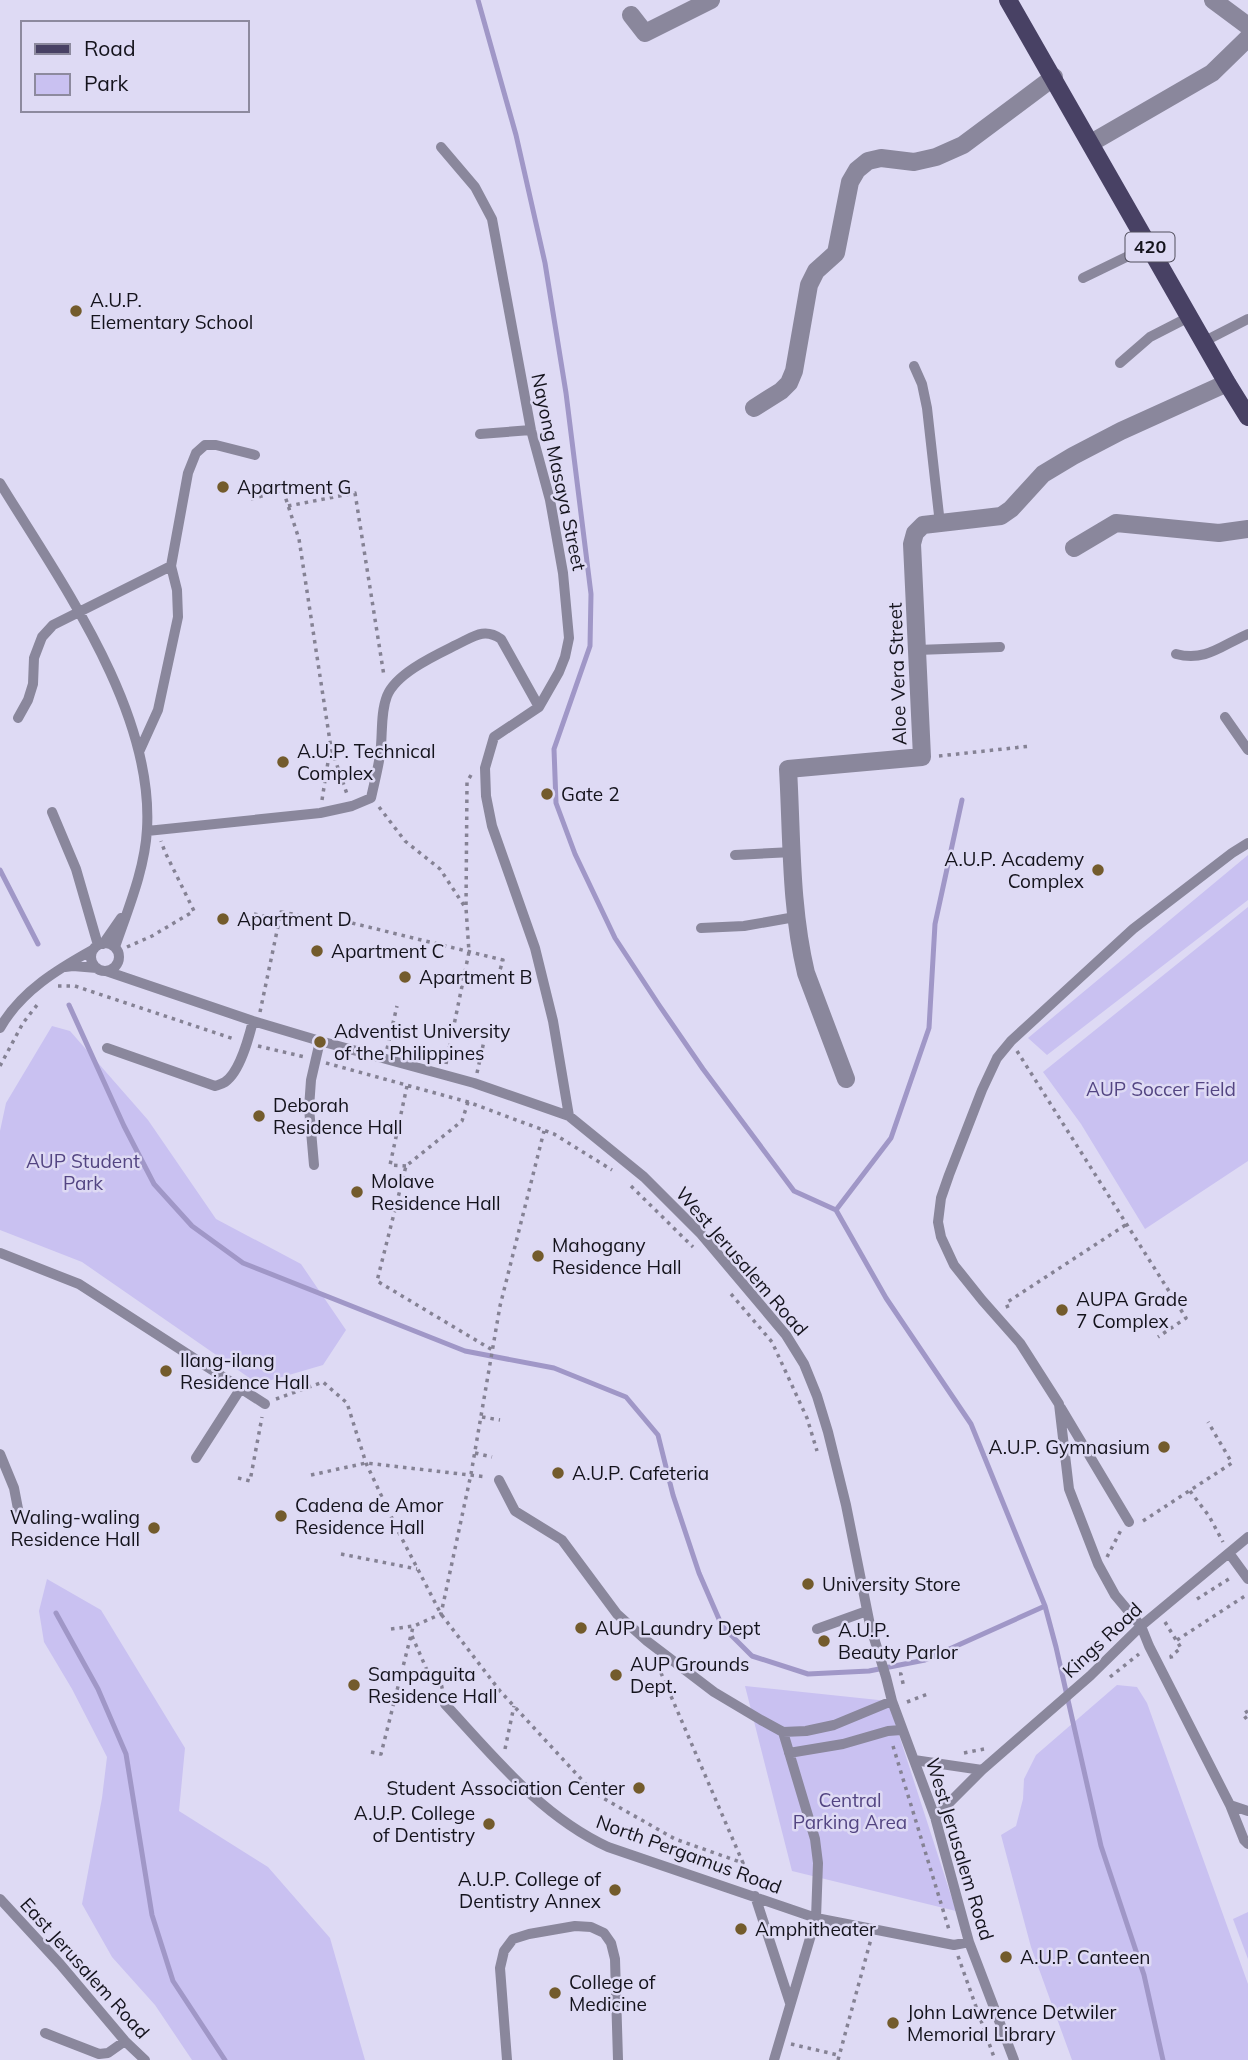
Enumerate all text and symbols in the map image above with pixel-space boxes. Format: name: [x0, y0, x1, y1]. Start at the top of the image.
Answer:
legend: [21, 21, 248, 112]
text: Road: [84, 35, 135, 61]
text: Park: [84, 70, 128, 96]
road number: 420: [1126, 232, 1174, 262]
place label: A.U.P. Elementary School: [90, 288, 253, 334]
marker: A.U.P. Elementary School: [68, 303, 84, 319]
street label: Nayong Masaya Street: [526, 371, 592, 573]
place label: Apartment G: [237, 475, 351, 499]
marker: Apartment G: [215, 479, 231, 495]
street label: Aloe Vera Street: [883, 602, 911, 746]
place label: A.U.P. Technical Complex: [297, 739, 436, 785]
marker: A.U.P. Technical Complex: [275, 754, 291, 770]
place label: Gate 2: [561, 782, 620, 806]
marker: Gate 2: [539, 786, 555, 802]
place label: A.U.P. Academy Complex: [944, 847, 1084, 893]
marker: A.U.P. Academy Complex: [1090, 862, 1106, 878]
place label: Apartment D: [237, 907, 352, 931]
marker: Apartment D: [215, 911, 231, 927]
place label: Apartment C: [331, 939, 445, 963]
marker: Apartment C: [309, 943, 325, 959]
place label: Apartment B: [419, 965, 533, 989]
marker: Apartment B: [397, 969, 413, 985]
place label: Adventist University of the Philippines: [334, 1019, 510, 1065]
marker: Adventist University of the Philippines: [312, 1034, 328, 1050]
park label: AUP Soccer Field: [1086, 1077, 1236, 1101]
place label: Deborah Residence Hall: [273, 1093, 403, 1139]
marker: Deborah Residence Hall: [251, 1108, 267, 1124]
park label: AUP Student Park: [26, 1149, 140, 1195]
place label: Molave Residence Hall: [371, 1169, 501, 1215]
street label: West Jerusalem Road: [671, 1182, 813, 1340]
marker: Molave Residence Hall: [349, 1184, 365, 1200]
place label: Mahogany Residence Hall: [552, 1233, 682, 1279]
marker: Mahogany Residence Hall: [530, 1248, 546, 1264]
place label: AUPA Grade 7 Complex: [1076, 1287, 1188, 1333]
marker: AUPA Grade 7 Complex: [1054, 1302, 1070, 1318]
place label: Ilang-ilang Residence Hall: [180, 1348, 310, 1394]
marker: Ilang-ilang Residence Hall: [158, 1363, 174, 1379]
place label: A.U.P. Gymnasium: [988, 1435, 1150, 1459]
marker: A.U.P. Gymnasium: [1156, 1439, 1172, 1455]
place label: A.U.P. Cafeteria: [572, 1461, 709, 1485]
marker: A.U.P. Cafeteria: [550, 1465, 566, 1481]
place label: Cadena de Amor Residence Hall: [295, 1493, 444, 1539]
place label: Waling-waling Residence Hall: [10, 1505, 140, 1551]
marker: Cadena de Amor Residence Hall: [273, 1508, 289, 1524]
marker: Waling-waling Residence Hall: [146, 1520, 162, 1536]
place label: University Store: [822, 1572, 961, 1596]
marker: University Store: [800, 1576, 816, 1592]
street label: Kings Road: [1057, 1597, 1147, 1683]
place label: AUP Laundry Dept: [595, 1616, 761, 1640]
place label: A.U.P. Beauty Parlor: [838, 1618, 958, 1664]
marker: AUP Laundry Dept: [573, 1620, 589, 1636]
marker: A.U.P. Beauty Parlor: [816, 1633, 832, 1649]
place label: AUP Grounds Dept.: [630, 1652, 750, 1698]
place label: Sampaguita Residence Hall: [368, 1662, 498, 1708]
marker: AUP Grounds Dept.: [608, 1667, 624, 1683]
marker: Sampaguita Residence Hall: [346, 1677, 362, 1693]
street label: West Jerusalem Road: [921, 1755, 999, 1943]
place label: Student Association Center: [387, 1776, 625, 1800]
marker: Student Association Center: [631, 1780, 647, 1796]
park label: Central Parking Area: [793, 1788, 907, 1834]
place label: A.U.P. College of Dentistry: [354, 1801, 475, 1847]
street label: North Pergamus Road: [593, 1809, 785, 1899]
marker: A.U.P. College of Dentistry: [481, 1816, 497, 1832]
place label: A.U.P. College of Dentistry Annex: [458, 1867, 602, 1913]
marker: A.U.P. College of Dentistry Annex: [607, 1882, 623, 1898]
street label: East Jerusalem Road: [15, 1892, 155, 2044]
place label: Amphitheater: [755, 1917, 876, 1941]
marker: Amphitheater: [733, 1921, 749, 1937]
place label: A.U.P. Canteen: [1020, 1945, 1150, 1969]
marker: A.U.P. Canteen: [998, 1949, 1014, 1965]
place label: College of Medicine: [569, 1970, 656, 2016]
marker: College of Medicine: [547, 1985, 563, 2001]
place label: John Lawrence Detwiler Memorial Library: [907, 2000, 1116, 2046]
marker: John Lawrence Detwiler Memorial Library: [885, 2015, 901, 2031]

